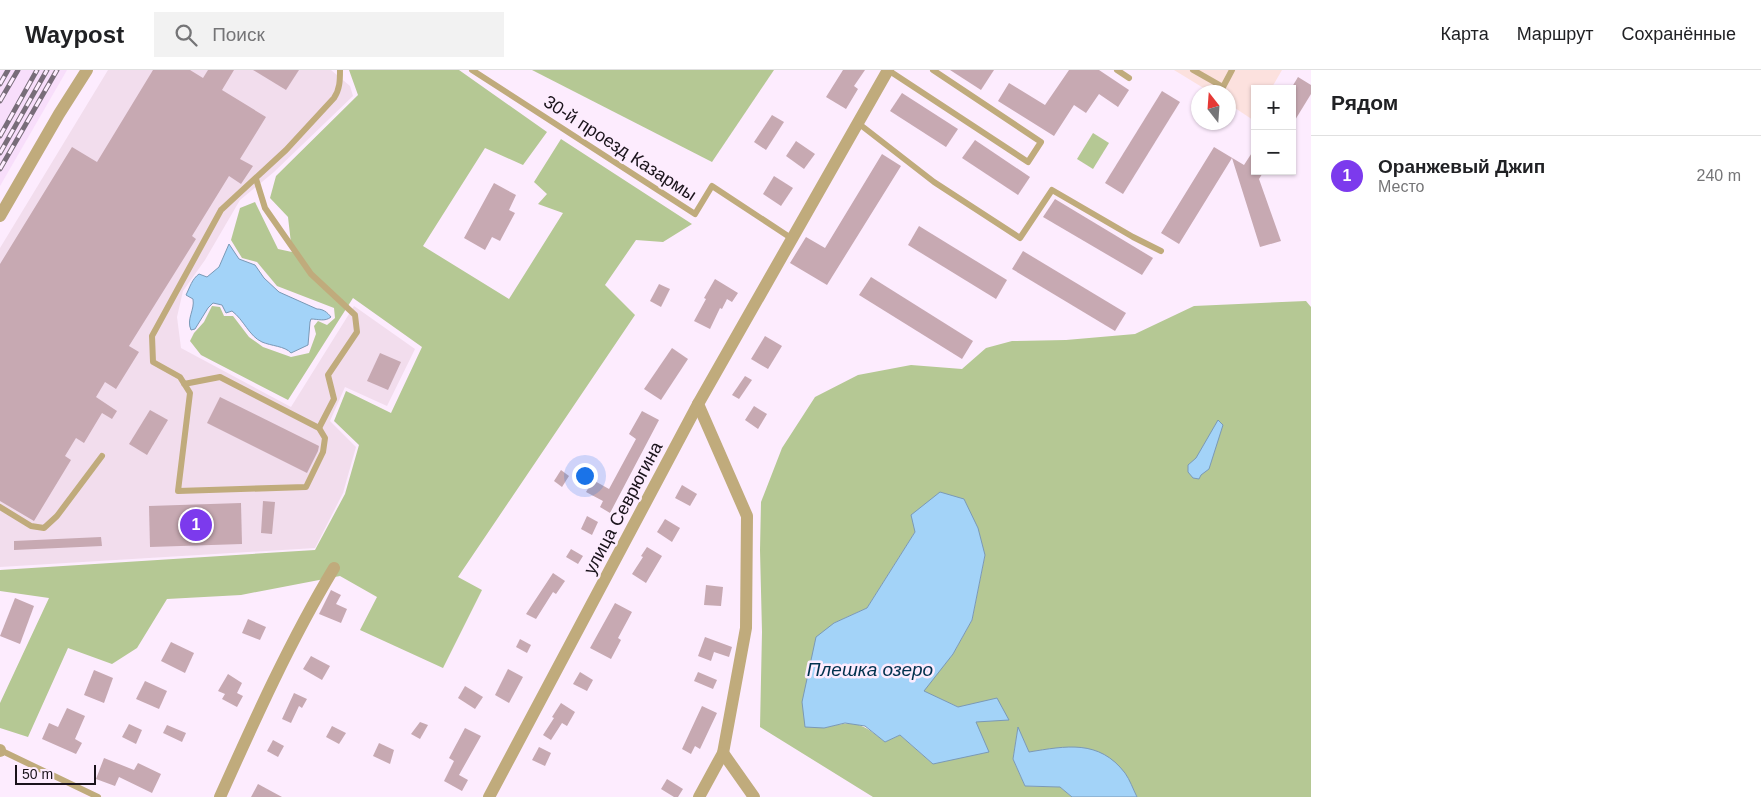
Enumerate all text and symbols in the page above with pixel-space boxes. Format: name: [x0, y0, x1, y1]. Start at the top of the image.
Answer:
search box: [154, 12, 504, 57]
text: Waypost: [25, 21, 124, 48]
icon: search: [172, 21, 200, 49]
text: Поиск: [212, 24, 265, 45]
text: Карта: [1441, 24, 1489, 44]
text: Маршрут: [1517, 24, 1593, 44]
text: Сохранённые: [1621, 24, 1736, 44]
north arrow: [1191, 85, 1236, 130]
map controls: [1251, 85, 1296, 175]
button: +: [1251, 85, 1296, 130]
street label: 30-й проезд Казармы: [540, 91, 700, 205]
text: Рядом: [1331, 91, 1398, 114]
button: −: [1251, 130, 1296, 175]
text: Оранжевый Джип: [1378, 156, 1545, 177]
text: 1: [1343, 167, 1351, 184]
text: 240 m: [1697, 167, 1741, 184]
text: Место: [1378, 178, 1424, 195]
street label: улица Севрюгина: [580, 437, 667, 578]
your location: [572, 463, 598, 489]
pin: 1: [180, 506, 212, 544]
water label: Плешка озеро: [807, 659, 933, 680]
scale bar: [15, 762, 96, 785]
text: 50 m: [22, 766, 53, 782]

